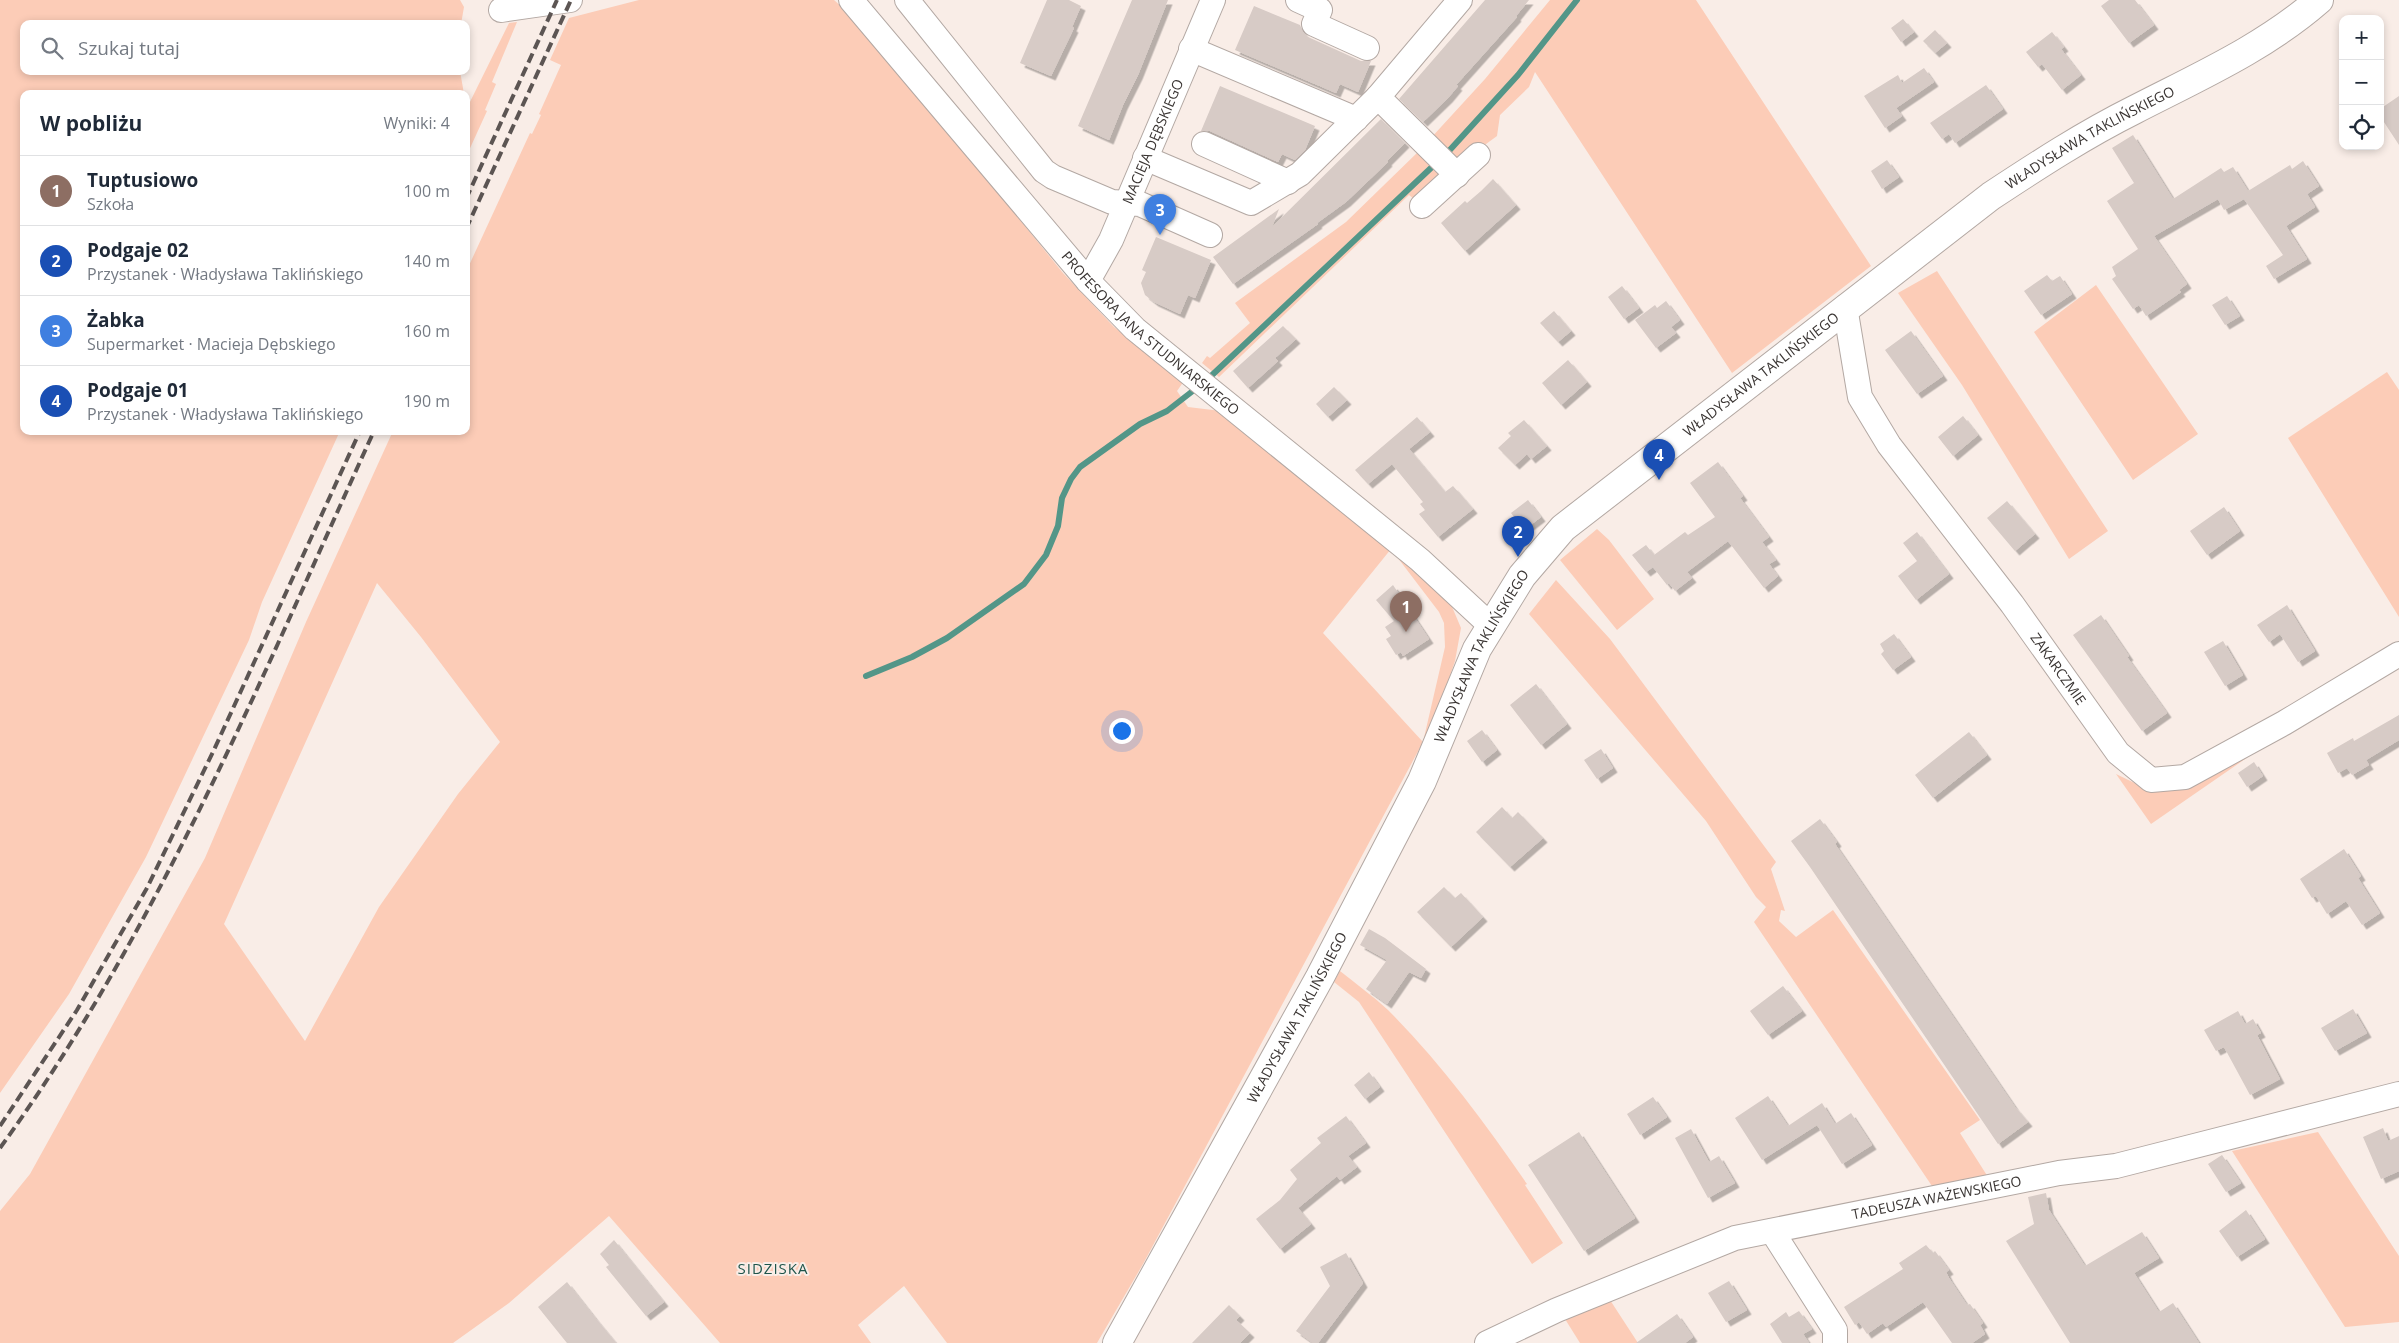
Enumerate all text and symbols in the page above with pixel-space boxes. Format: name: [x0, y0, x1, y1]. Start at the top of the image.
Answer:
map controls: [2339, 15, 2384, 150]
button: +: [2339, 15, 2384, 60]
search box: [20, 20, 470, 75]
icon: search: [38, 34, 66, 62]
text: Szukaj tutaj: [78, 35, 180, 61]
button: −: [2339, 60, 2384, 105]
street label: MACIEJA DĘBSKIEGO: [1117, 76, 1187, 207]
street label: WŁADYSŁAWA TAKLIŃSKIEGO: [2001, 81, 2178, 193]
button: locate: [2339, 105, 2384, 150]
text: W pobliżu: [40, 109, 142, 137]
text: Wyniki: 4: [383, 112, 450, 134]
text: Tuptusiowo: [87, 167, 198, 193]
text: 1: [51, 180, 61, 202]
text: 100 m: [404, 180, 450, 202]
text: Szkoła: [87, 193, 134, 215]
pin: 3: [1144, 194, 1176, 235]
text: Podgaje 02: [87, 237, 189, 263]
street label: PROFESORA JANA STUDNIARSKIEGO: [1058, 247, 1244, 419]
text: 2: [51, 250, 61, 272]
text: 140 m: [404, 250, 450, 272]
text: Przystanek · Władysława Taklińskiego: [87, 263, 364, 285]
text: Żabka: [87, 307, 145, 333]
street label: WŁADYSŁAWA TAKLIŃSKIEGO: [1679, 307, 1843, 440]
text: 3: [51, 320, 61, 342]
text: 160 m: [404, 320, 450, 342]
text: Supermarket · Macieja Dębskiego: [87, 333, 336, 355]
text: Podgaje 01: [87, 377, 189, 403]
text: 4: [51, 390, 61, 412]
text: 190 m: [404, 390, 450, 412]
text: Przystanek · Władysława Taklińskiego: [87, 403, 364, 425]
pin: 4: [1643, 439, 1675, 480]
pin: 2: [1502, 516, 1534, 557]
street label: WŁADYSŁAWA TAKLIŃSKIEGO: [1429, 565, 1533, 745]
pin: 1: [1390, 591, 1422, 632]
street label: ZAKARCZMIE: [2026, 629, 2091, 708]
your location: [1109, 718, 1135, 744]
street label: WŁADYSŁAWA TAKLIŃSKIEGO: [1242, 928, 1351, 1106]
street label: TADEUSZA WAŻEWSKIEGO: [1850, 1171, 2023, 1223]
district label: SIDZISKA: [738, 1258, 808, 1278]

